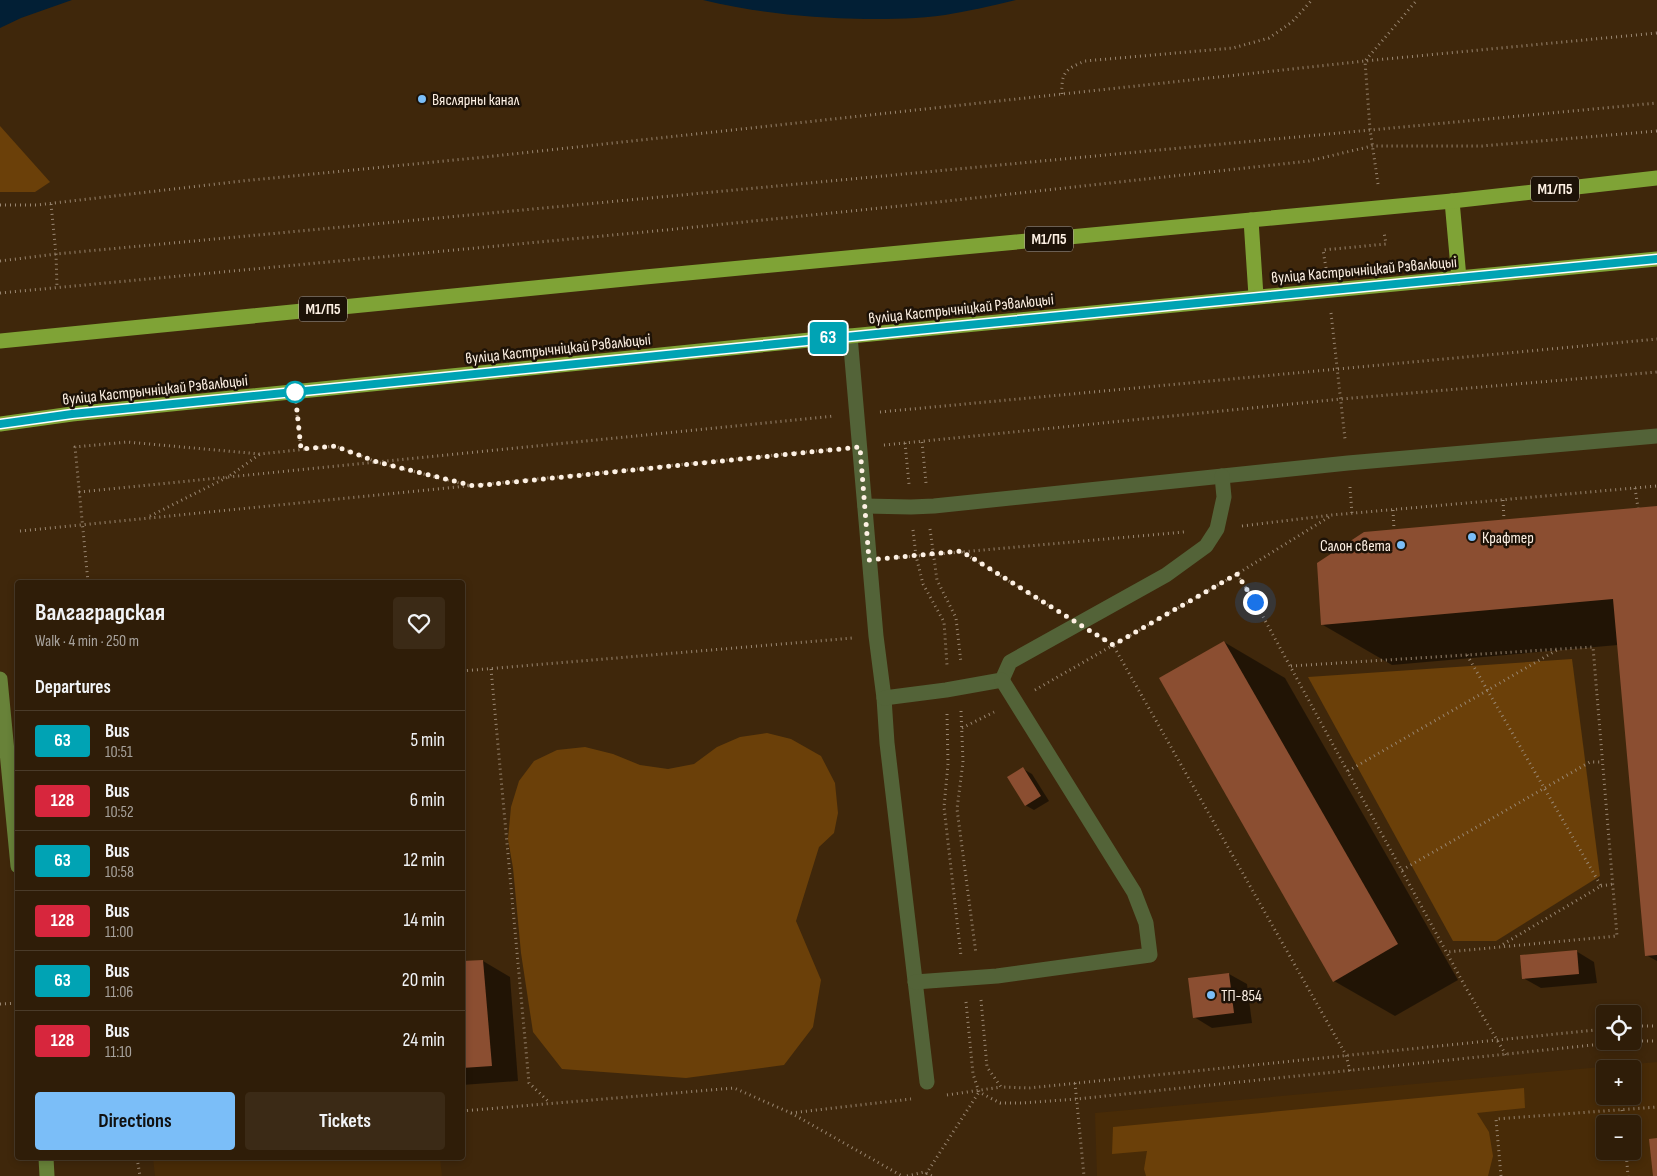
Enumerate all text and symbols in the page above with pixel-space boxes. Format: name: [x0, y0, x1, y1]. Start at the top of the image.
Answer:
place label: Вяслярны канал: [432, 91, 520, 110]
marker: Вяслярны канал: [416, 93, 428, 105]
road number: М1/П5: [1531, 176, 1579, 202]
road number: М1/П5: [1025, 226, 1073, 252]
street label: вуліца Кастрычніцкай Рэвалюцыі: [1271, 253, 1458, 288]
street label: вуліца Кастрычніцкай Рэвалюцыі: [868, 290, 1055, 329]
road number: М1/П5: [299, 296, 347, 322]
line badge: 63: [806, 322, 850, 354]
text: 63: [820, 327, 836, 348]
street label: вуліца Кастрычніцкай Рэвалюцыі: [465, 330, 652, 369]
street label: вуліца Кастрычніцкай Рэвалюцыі: [62, 371, 249, 410]
unlabelled marker: [284, 381, 306, 403]
place label: Крафтер: [1482, 529, 1534, 548]
marker: Крафтер: [1466, 531, 1478, 543]
place label: Салон света: [1320, 537, 1391, 556]
marker: Салон света: [1395, 539, 1407, 551]
your location: [1243, 590, 1268, 615]
button: heart: [393, 597, 445, 649]
text: Валгаградская: [35, 598, 165, 627]
text: Walk · 4 min · 250 m: [35, 632, 139, 651]
text: Departures: [35, 676, 111, 699]
text: Bus: [105, 720, 130, 743]
text: 5 min: [410, 729, 445, 752]
text: 63: [54, 730, 71, 751]
text: 10:51: [105, 743, 133, 762]
text: Bus: [105, 780, 130, 803]
text: 6 min: [410, 789, 445, 812]
text: 128: [51, 790, 74, 811]
text: 10:52: [105, 803, 134, 822]
text: Bus: [105, 840, 130, 863]
text: 12 min: [403, 849, 445, 872]
text: 63: [54, 850, 71, 871]
text: 10:58: [105, 863, 134, 882]
text: Bus: [105, 900, 130, 923]
text: 14 min: [404, 909, 445, 932]
text: 128: [51, 910, 74, 931]
text: 11:00: [105, 923, 133, 942]
text: Bus: [105, 960, 130, 983]
text: 20 min: [402, 969, 445, 992]
text: 63: [54, 970, 71, 991]
text: 11:06: [105, 983, 133, 1002]
place label: ТП-854: [1221, 987, 1262, 1006]
marker: ТП-854: [1205, 989, 1217, 1001]
map controls: [1596, 1005, 1641, 1160]
button: locate: [1596, 1005, 1641, 1050]
text: Bus: [105, 1020, 130, 1043]
text: 24 min: [402, 1029, 445, 1052]
text: 128: [51, 1030, 74, 1051]
text: 11:10: [105, 1043, 132, 1062]
button: +: [1596, 1060, 1641, 1105]
button: Directions: [35, 1092, 235, 1150]
button: Tickets: [245, 1092, 445, 1150]
button: −: [1596, 1115, 1641, 1160]

